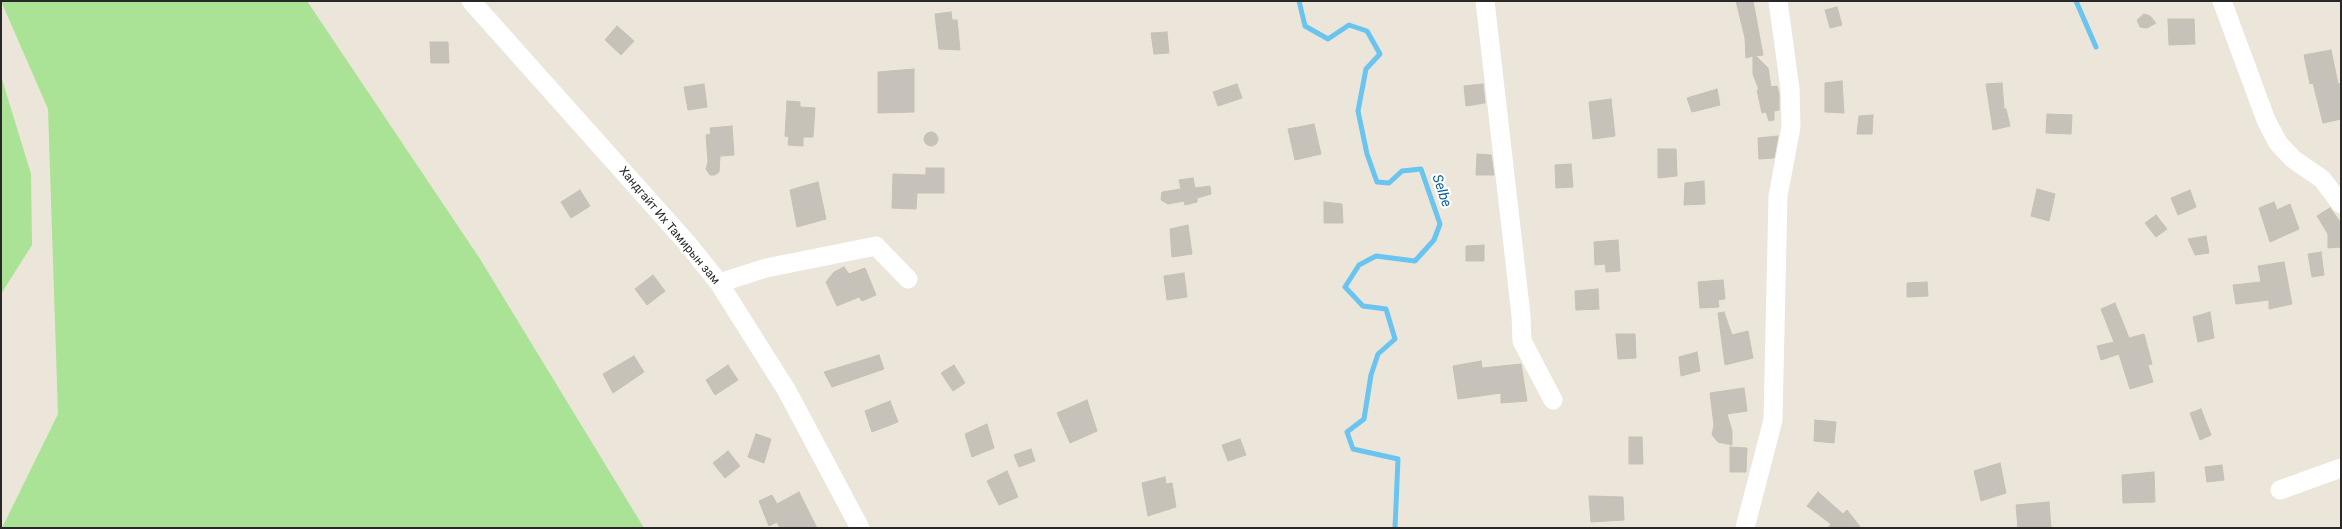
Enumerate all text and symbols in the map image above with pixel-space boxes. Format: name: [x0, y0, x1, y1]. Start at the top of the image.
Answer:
street label: Хандгайт Их Тамирын зам: [616, 164, 722, 288]
water label: Selbe: [1428, 172, 1454, 210]

